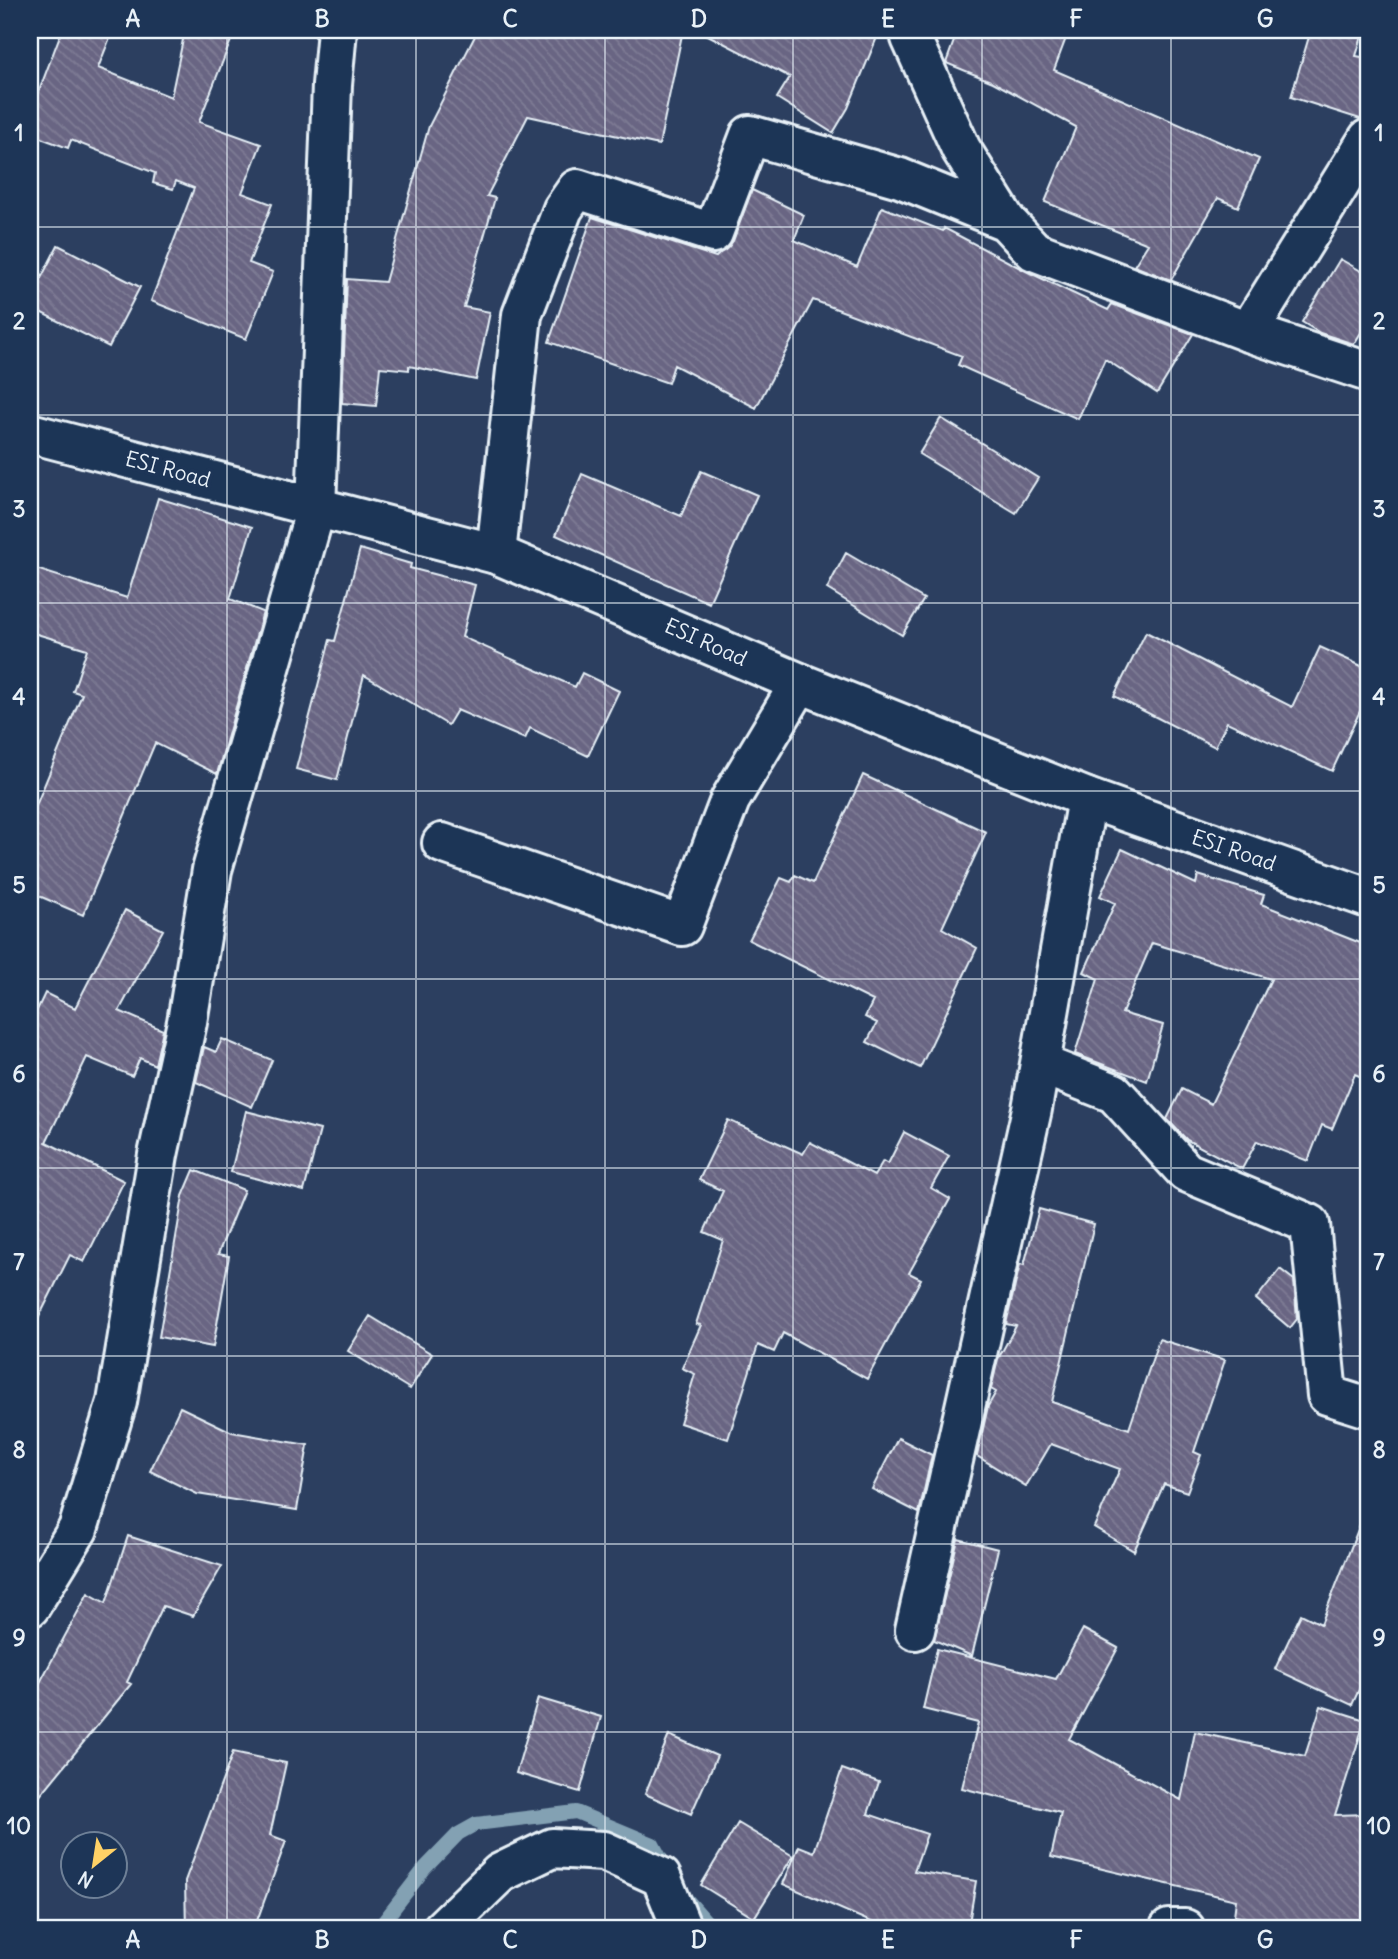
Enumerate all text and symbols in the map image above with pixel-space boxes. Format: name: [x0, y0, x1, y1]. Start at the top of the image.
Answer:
text: A: [126, 4, 141, 33]
text: B: [314, 4, 330, 33]
text: C: [502, 4, 518, 33]
text: D: [691, 4, 707, 33]
text: E: [881, 4, 895, 33]
text: F: [1069, 4, 1083, 33]
text: G: [1257, 4, 1273, 33]
text: 1: [14, 118, 24, 147]
text: 1: [1374, 118, 1384, 147]
text: 2: [13, 306, 26, 335]
text: 2: [1373, 306, 1386, 335]
street label: ESI Road: [122, 445, 214, 493]
text: 3: [12, 494, 26, 523]
text: 3: [1372, 494, 1386, 523]
street label: ESI Road: [661, 612, 751, 672]
text: 4: [12, 682, 26, 711]
text: 4: [1372, 682, 1386, 711]
street label: ESI Road: [1188, 823, 1280, 877]
text: 5: [12, 870, 26, 899]
text: 5: [1372, 870, 1386, 899]
text: 6: [12, 1059, 26, 1088]
text: 6: [1372, 1059, 1386, 1088]
text: 7: [13, 1247, 25, 1276]
text: 7: [1373, 1247, 1385, 1276]
text: 8: [12, 1435, 26, 1464]
text: 8: [1372, 1435, 1386, 1464]
text: 9: [12, 1623, 26, 1652]
text: 9: [1372, 1623, 1386, 1652]
text: 10: [7, 1811, 31, 1840]
text: 10: [1367, 1811, 1391, 1840]
north arrow: [60, 1829, 130, 1899]
text: N: [74, 1866, 97, 1893]
text: A: [126, 1925, 141, 1954]
text: B: [314, 1925, 330, 1954]
text: C: [502, 1925, 518, 1954]
text: D: [691, 1925, 707, 1954]
text: E: [881, 1925, 895, 1954]
text: F: [1069, 1925, 1083, 1954]
text: G: [1257, 1925, 1273, 1954]

